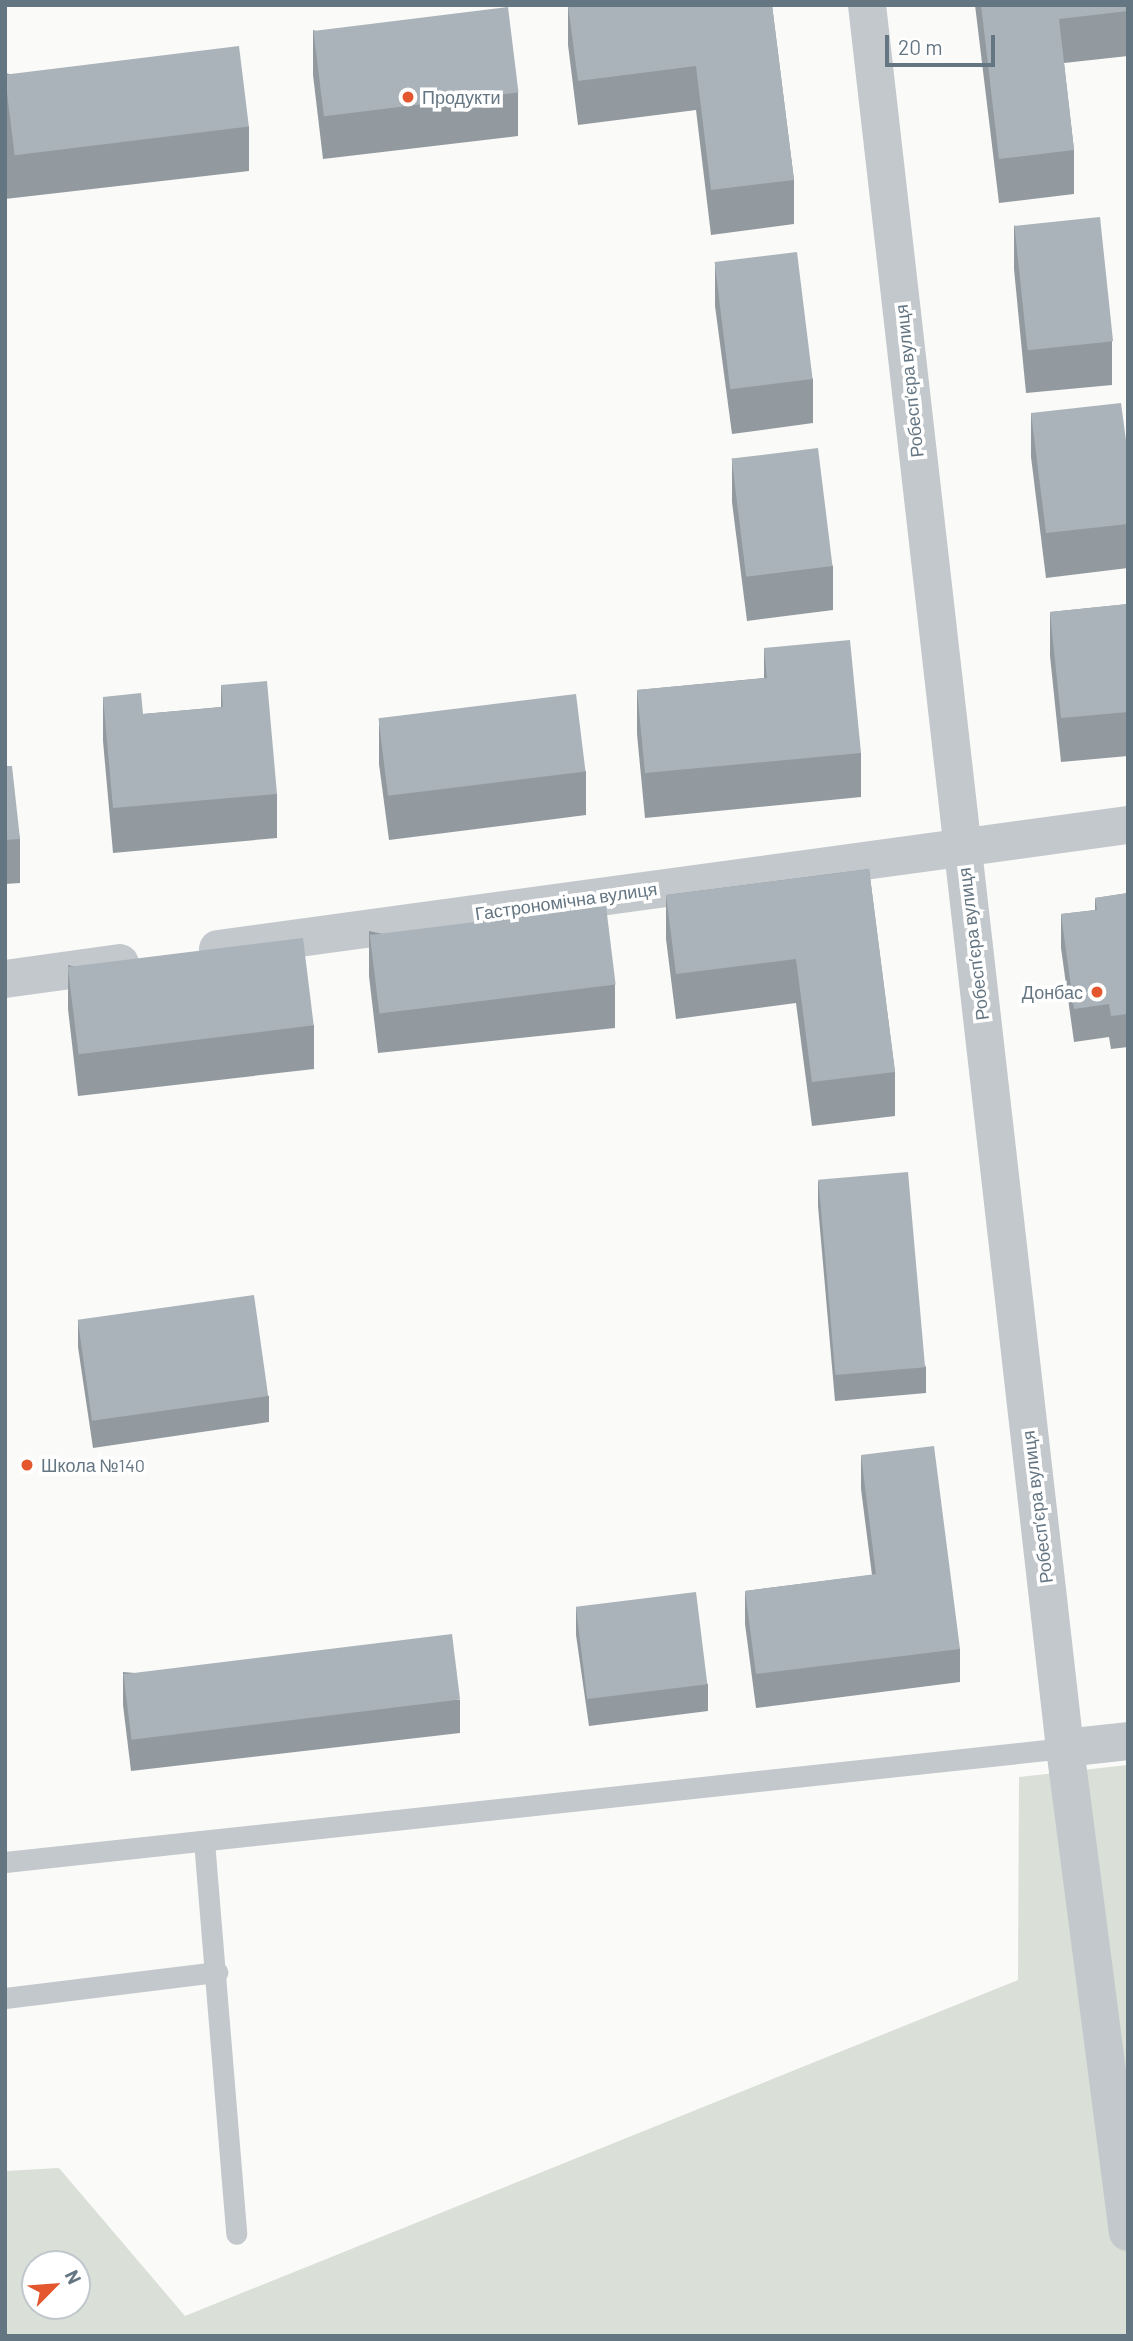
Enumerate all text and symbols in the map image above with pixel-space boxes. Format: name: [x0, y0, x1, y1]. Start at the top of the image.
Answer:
scale bar: [888, 21, 998, 65]
text: 20 m: [898, 34, 943, 59]
place label: Продукти: [422, 86, 500, 108]
marker: Продукти: [400, 89, 416, 105]
street label: Робесп’єра вулиця: [890, 303, 928, 459]
street label: Робесп’єра вулиця: [953, 866, 993, 1022]
street label: Гастрономічна вулиця: [474, 878, 658, 924]
place label: Донбас: [1022, 981, 1083, 1003]
marker: Донбас: [1089, 984, 1105, 1000]
street label: Робесп’єра вулиця: [1017, 1429, 1057, 1585]
place label: Школа №140: [41, 1454, 145, 1476]
marker: Школа №140: [19, 1457, 35, 1473]
north arrow: [21, 2250, 91, 2320]
text: N: [61, 2266, 87, 2287]

